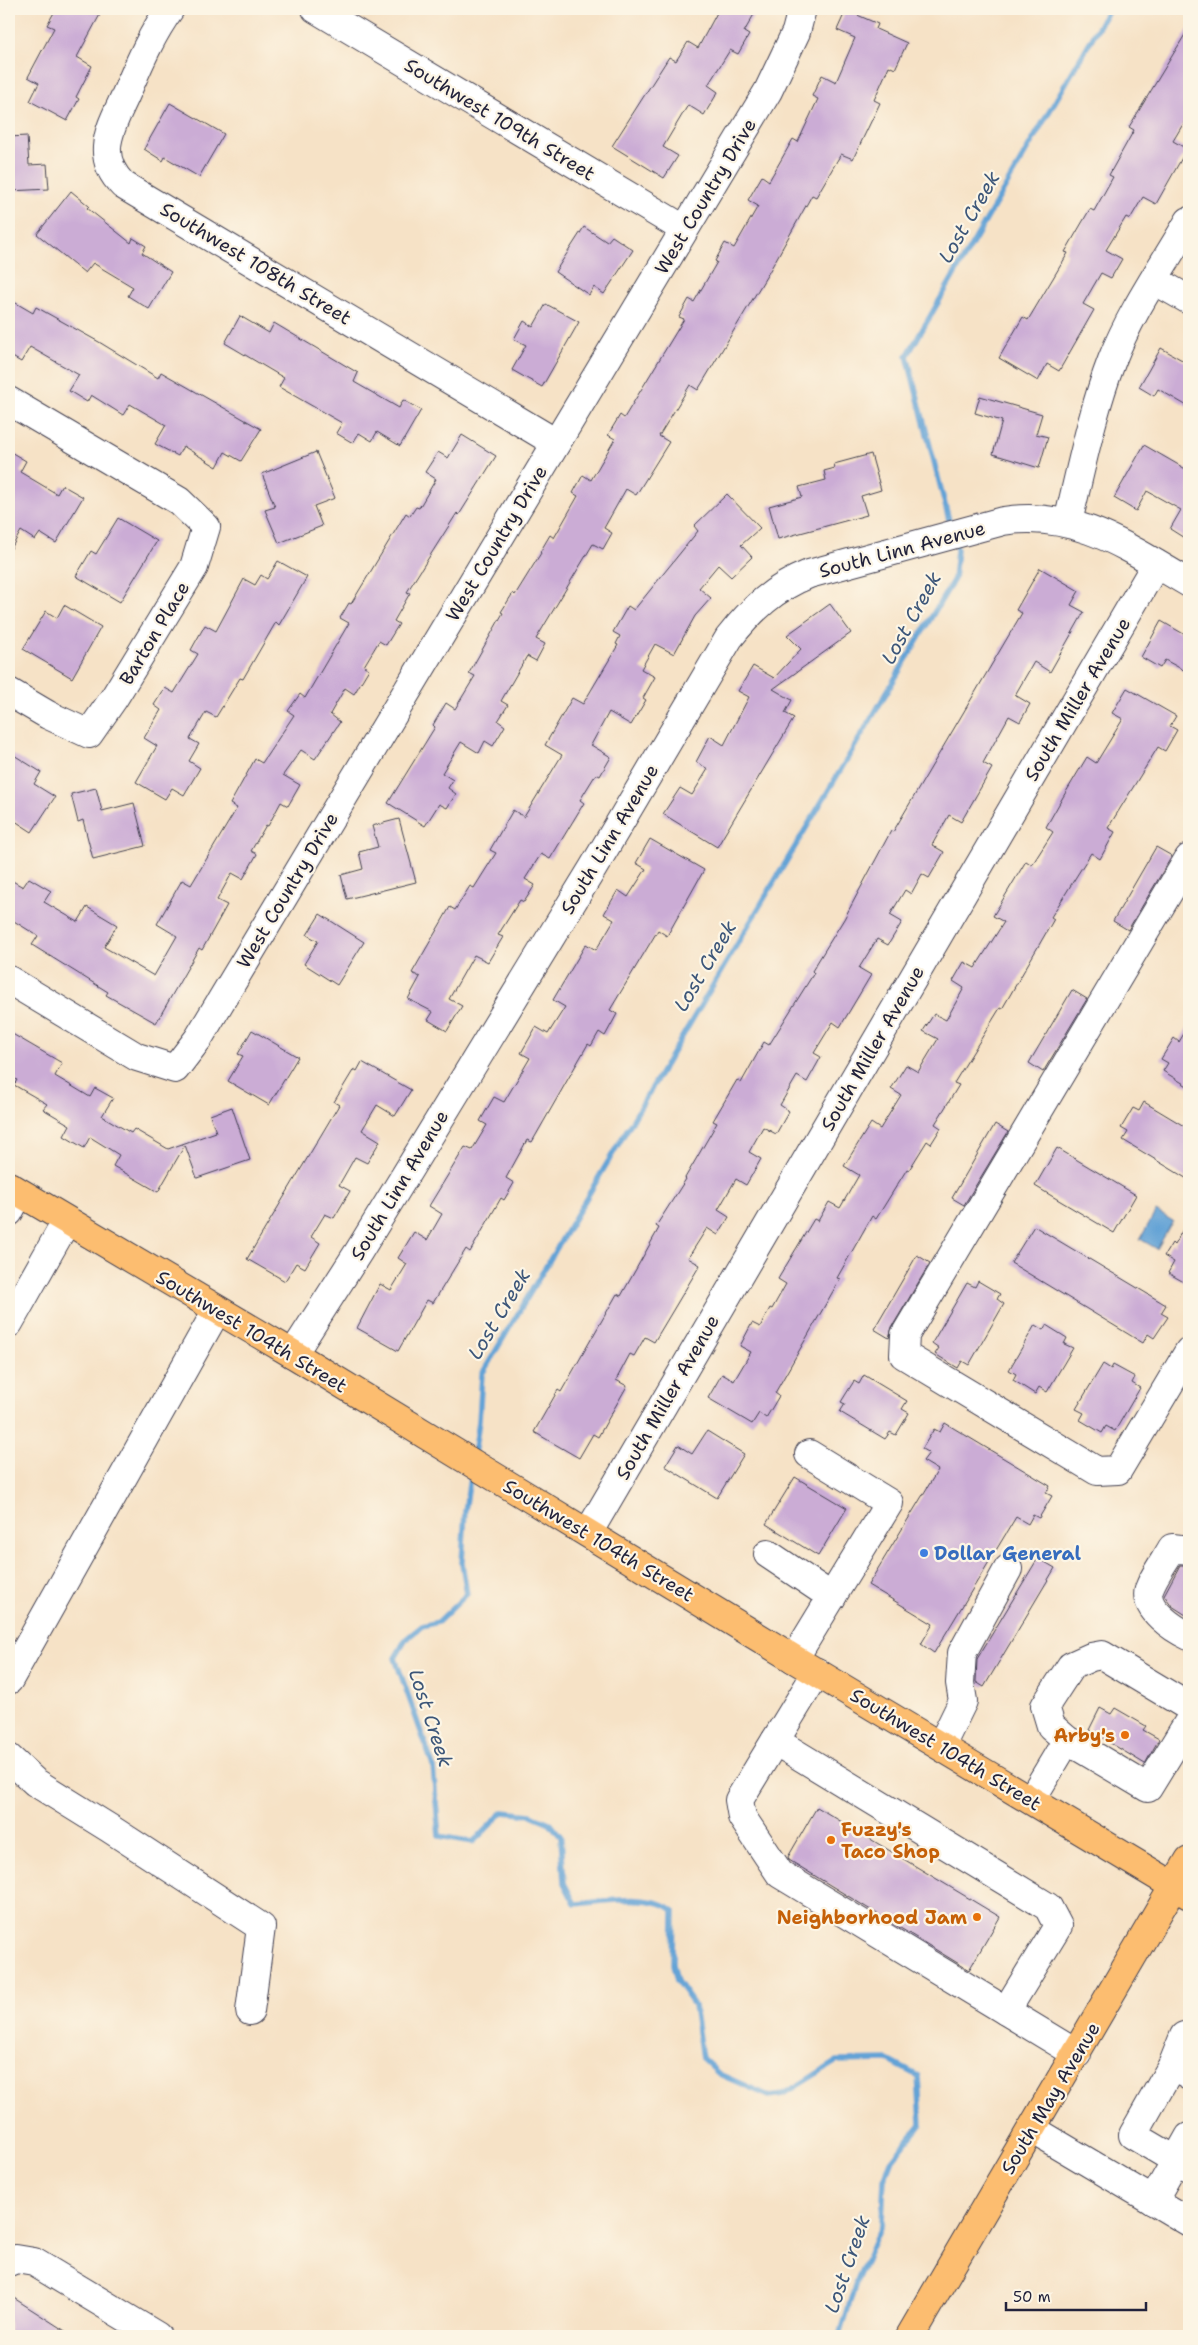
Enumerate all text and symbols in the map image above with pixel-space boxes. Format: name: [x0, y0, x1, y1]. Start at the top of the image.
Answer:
street label: Southwest 109th Street: [400, 53, 600, 186]
street label: West Country Drive: [649, 114, 762, 279]
water label: Lost Creek: [932, 166, 1006, 268]
street label: Southwest 108th Street: [156, 196, 356, 330]
street label: West Country Drive: [440, 461, 553, 626]
street label: South Linn Avenue: [816, 515, 988, 584]
water label: Lost Creek: [875, 567, 947, 669]
street label: Barton Place: [114, 577, 195, 690]
street label: South Miller Avenue: [1019, 613, 1136, 786]
street label: South Linn Avenue: [555, 760, 664, 919]
street label: West Country Drive: [231, 808, 344, 973]
water label: Lost Creek: [668, 915, 743, 1016]
street label: South Miller Avenue: [815, 961, 930, 1135]
street label: South Linn Avenue: [345, 1106, 454, 1265]
water label: Lost Creek: [462, 1263, 537, 1364]
street label: Southwest 104th Street: [152, 1264, 352, 1398]
street label: South Miller Avenue: [610, 1310, 725, 1484]
street label: Southwest 104th Street: [499, 1473, 699, 1607]
place label: Dollar General: [934, 1541, 1081, 1566]
marker: Dollar General: [918, 1547, 930, 1559]
water label: Lost Creek: [403, 1665, 459, 1771]
street label: Southwest 104th Street: [846, 1682, 1046, 1816]
place label: Arby's: [1053, 1723, 1115, 1748]
marker: Arby's: [1119, 1729, 1131, 1741]
place label: Fuzzy's Taco Shop: [841, 1817, 940, 1864]
marker: Fuzzy's Taco Shop: [825, 1834, 837, 1846]
place label: Neighborhood Jam: [777, 1905, 967, 1930]
marker: Neighborhood Jam: [971, 1911, 983, 1923]
street label: South May Avenue: [995, 2018, 1106, 2179]
water label: Lost Creek: [818, 2211, 876, 2316]
scale bar: [1006, 2280, 1146, 2312]
text: 50 m: [1013, 2287, 1051, 2307]

